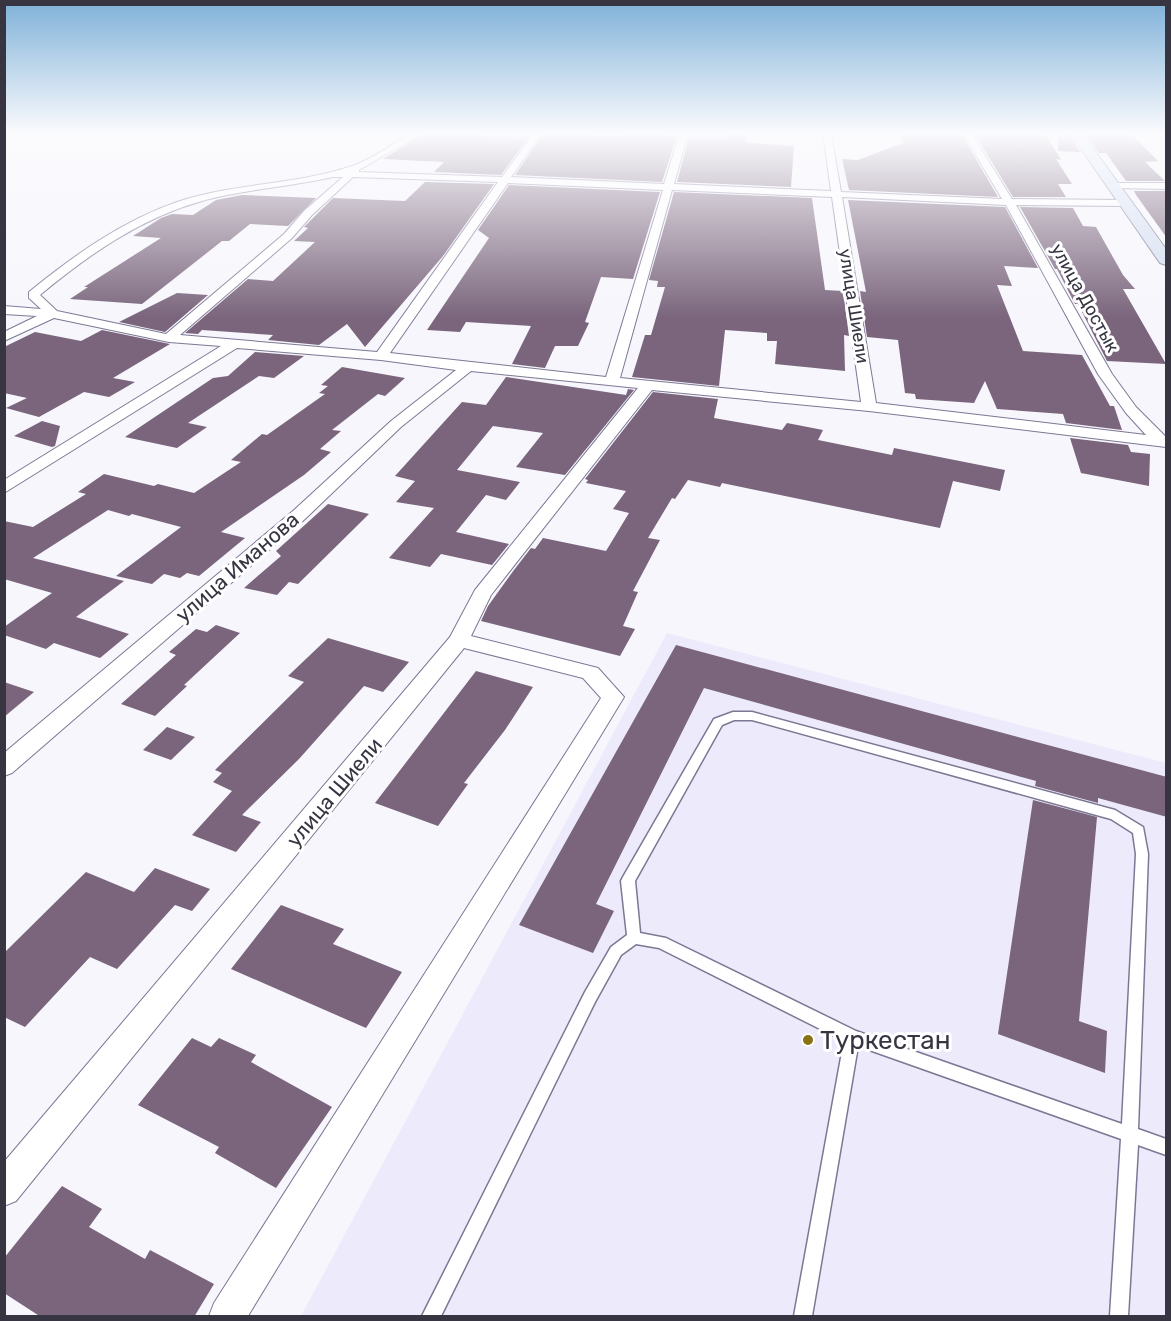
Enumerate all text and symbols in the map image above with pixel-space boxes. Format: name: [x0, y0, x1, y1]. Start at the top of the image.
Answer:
street label: улица Достык: [1046, 240, 1124, 356]
street label: улица Шиели: [834, 247, 874, 365]
street label: улица Иманова: [170, 507, 304, 627]
street label: улица Шиели: [281, 732, 387, 852]
place label: Туркестан: [820, 1025, 951, 1056]
marker: Туркестан: [801, 1033, 815, 1047]

